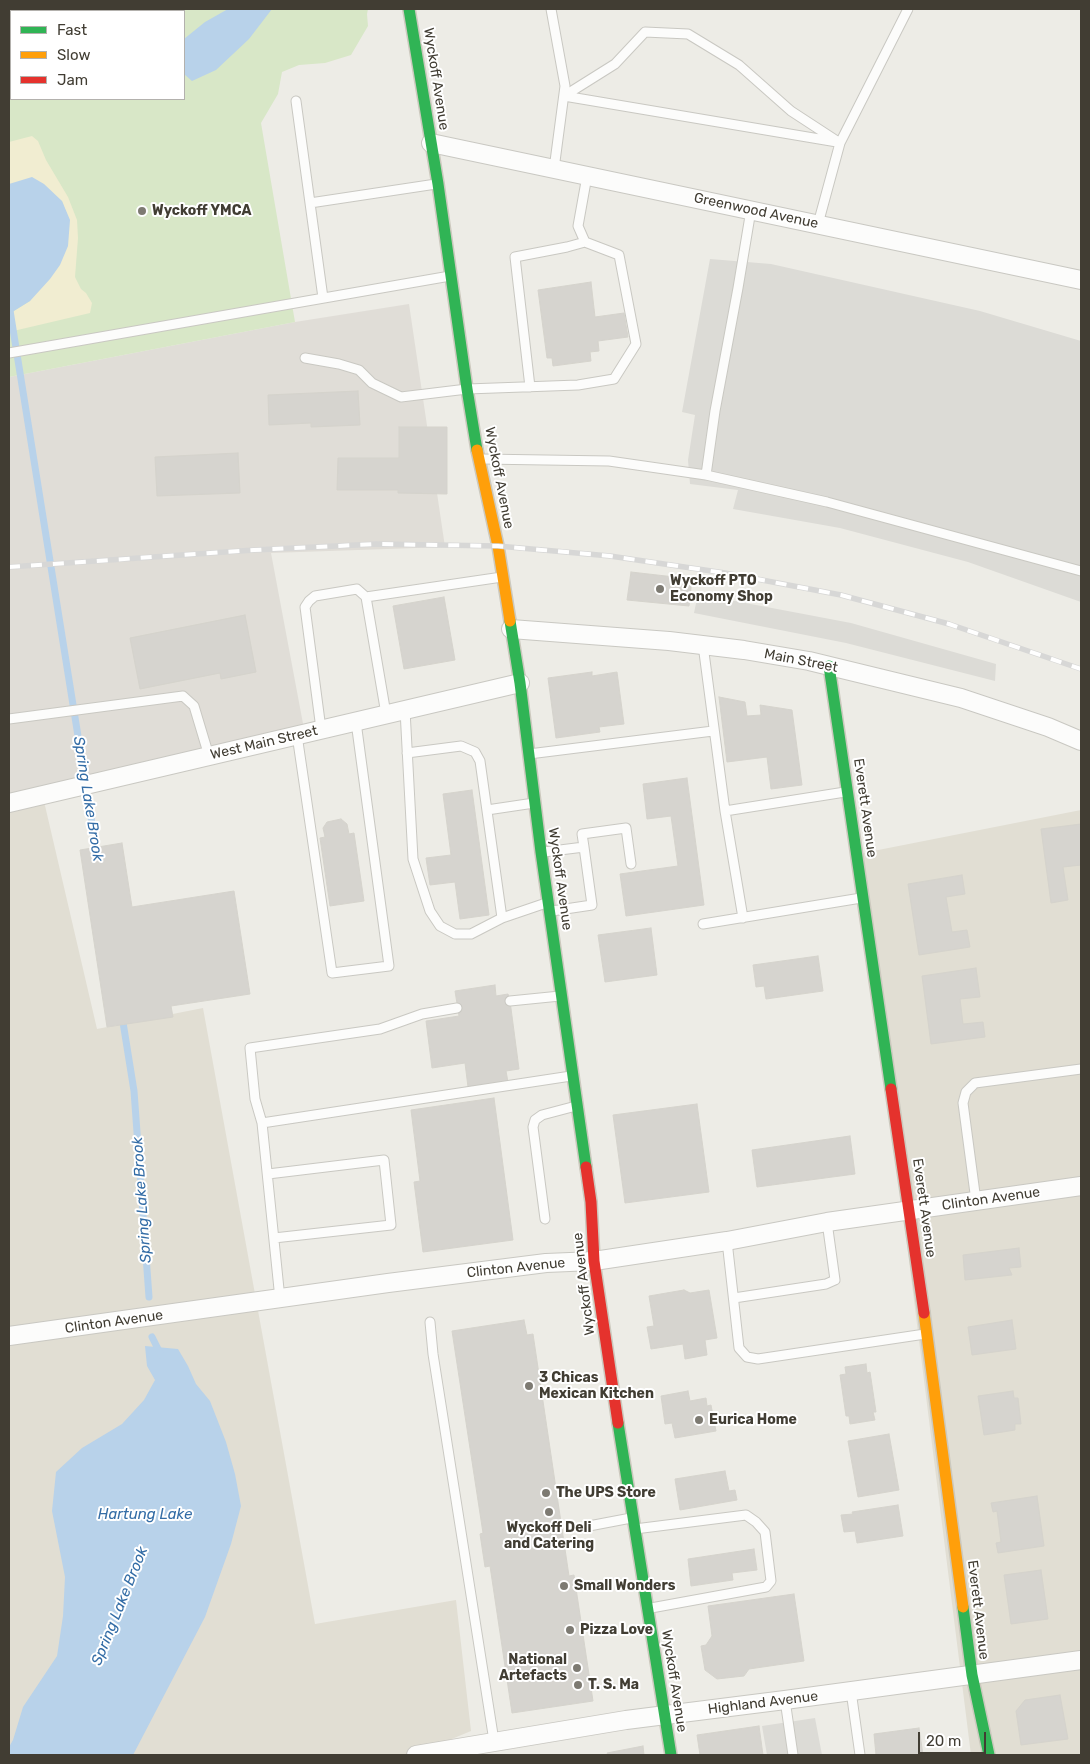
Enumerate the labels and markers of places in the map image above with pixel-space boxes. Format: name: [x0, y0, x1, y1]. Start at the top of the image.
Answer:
place label: Wyckoff YMCA: [152, 203, 251, 219]
marker: Wyckoff YMCA: [136, 205, 148, 217]
place label: Wyckoff PTO Economy Shop: [670, 573, 773, 606]
marker: Wyckoff PTO Economy Shop: [654, 583, 666, 595]
place label: 3 Chicas Mexican Kitchen: [539, 1370, 654, 1402]
marker: 3 Chicas Mexican Kitchen: [523, 1380, 535, 1392]
place label: Eurica Home: [709, 1412, 797, 1428]
marker: Eurica Home: [693, 1414, 705, 1426]
place label: The UPS Store: [556, 1485, 656, 1501]
marker: The UPS Store: [540, 1487, 552, 1499]
marker: Wyckoff Deli and Catering: [543, 1506, 555, 1518]
place label: Wyckoff Deli and Catering: [504, 1520, 594, 1552]
place label: Small Wonders: [574, 1578, 676, 1594]
marker: Small Wonders: [558, 1580, 570, 1592]
place label: Pizza Love: [580, 1622, 653, 1638]
marker: Pizza Love: [564, 1624, 576, 1636]
place label: National Artefacts: [499, 1652, 567, 1684]
marker: National Artefacts: [571, 1662, 583, 1674]
place label: T. S. Ma: [588, 1677, 639, 1693]
marker: T. S. Ma: [572, 1679, 584, 1691]

